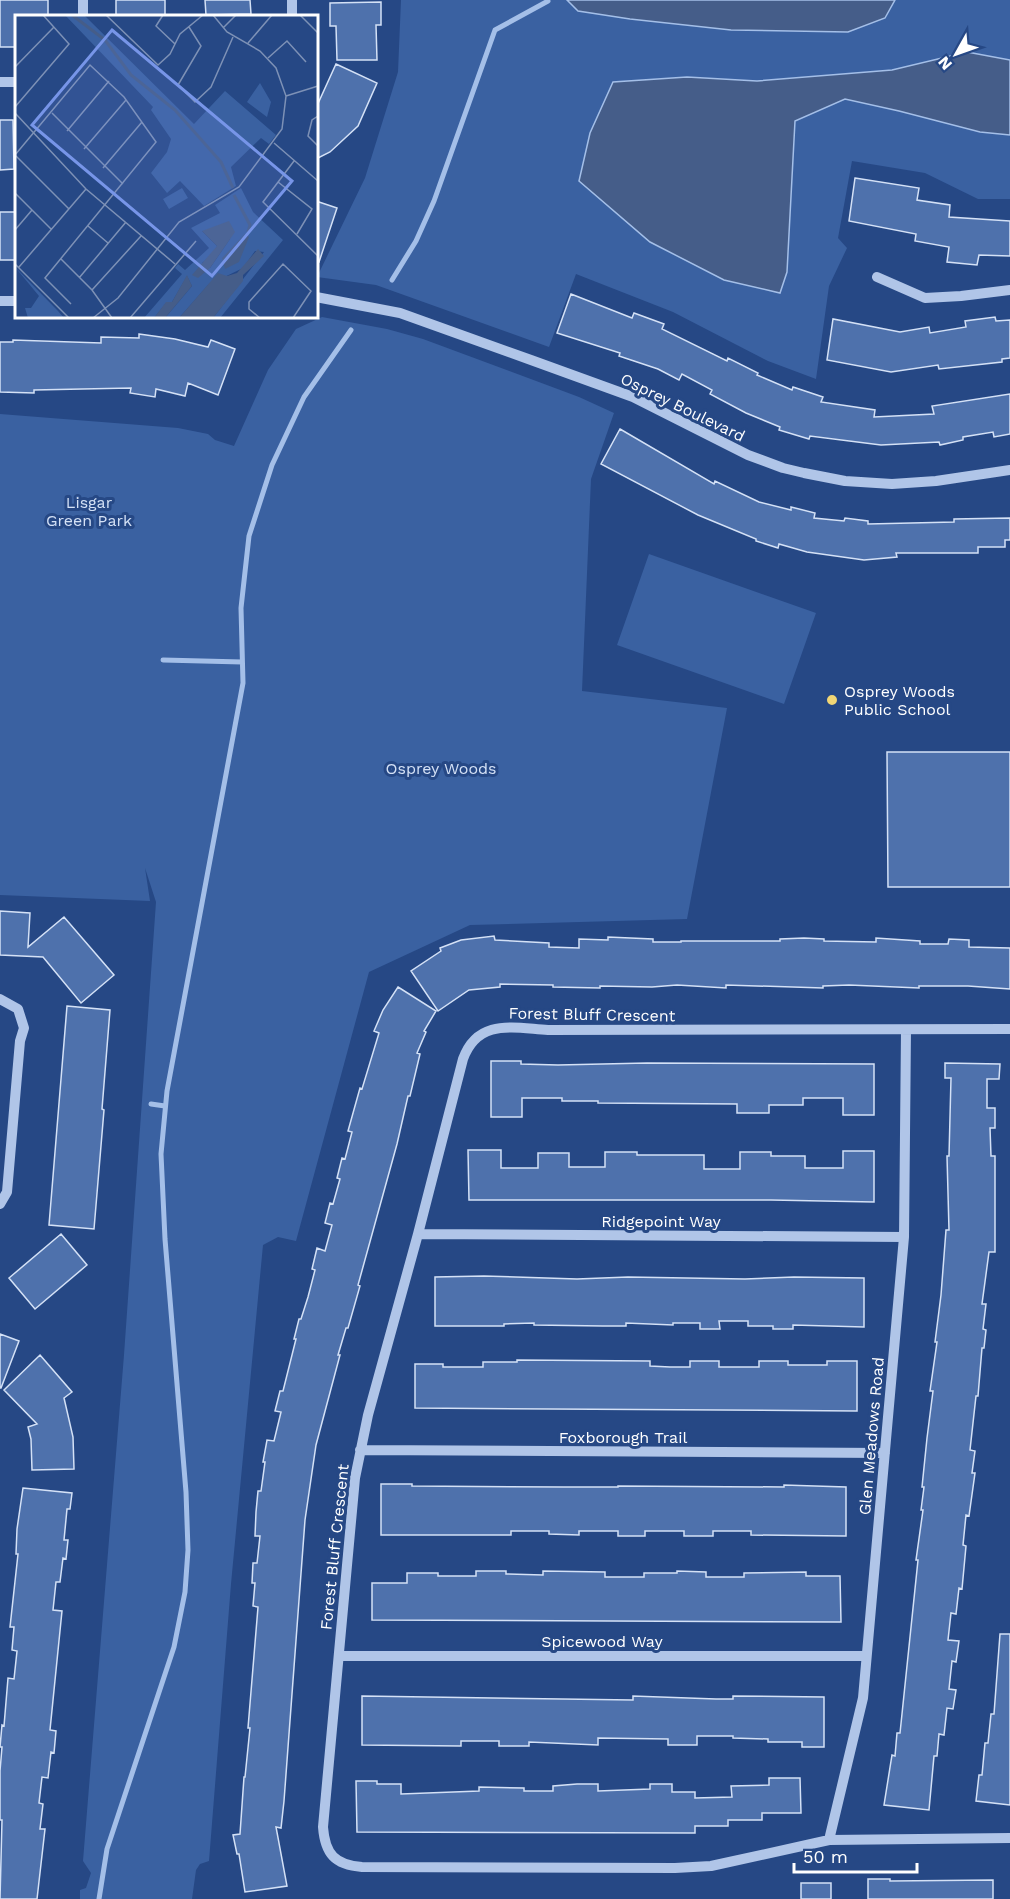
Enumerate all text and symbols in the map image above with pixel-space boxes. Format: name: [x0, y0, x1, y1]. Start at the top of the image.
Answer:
inset map: [15, 15, 318, 318]
north arrow: [926, 24, 986, 84]
text: N: [934, 53, 956, 74]
street label: Osprey Boulevard: [617, 369, 748, 446]
park label: Lisgar Green Park: [46, 493, 132, 530]
place label: Osprey Woods Public School: [844, 682, 955, 719]
marker: Osprey Woods Public School: [825, 693, 839, 707]
park label: Osprey Woods: [386, 759, 496, 778]
street label: Forest Bluff Crescent: [508, 1004, 676, 1025]
street label: Ridgepoint Way: [601, 1212, 722, 1231]
street label: Glen Meadows Road: [855, 1356, 888, 1516]
street label: Foxborough Trail: [559, 1428, 687, 1447]
street label: Forest Bluff Crescent: [316, 1463, 353, 1631]
street label: Spicewood Way: [541, 1632, 663, 1651]
scale bar: [794, 1836, 917, 1874]
text: 50 m: [803, 1846, 848, 1867]

